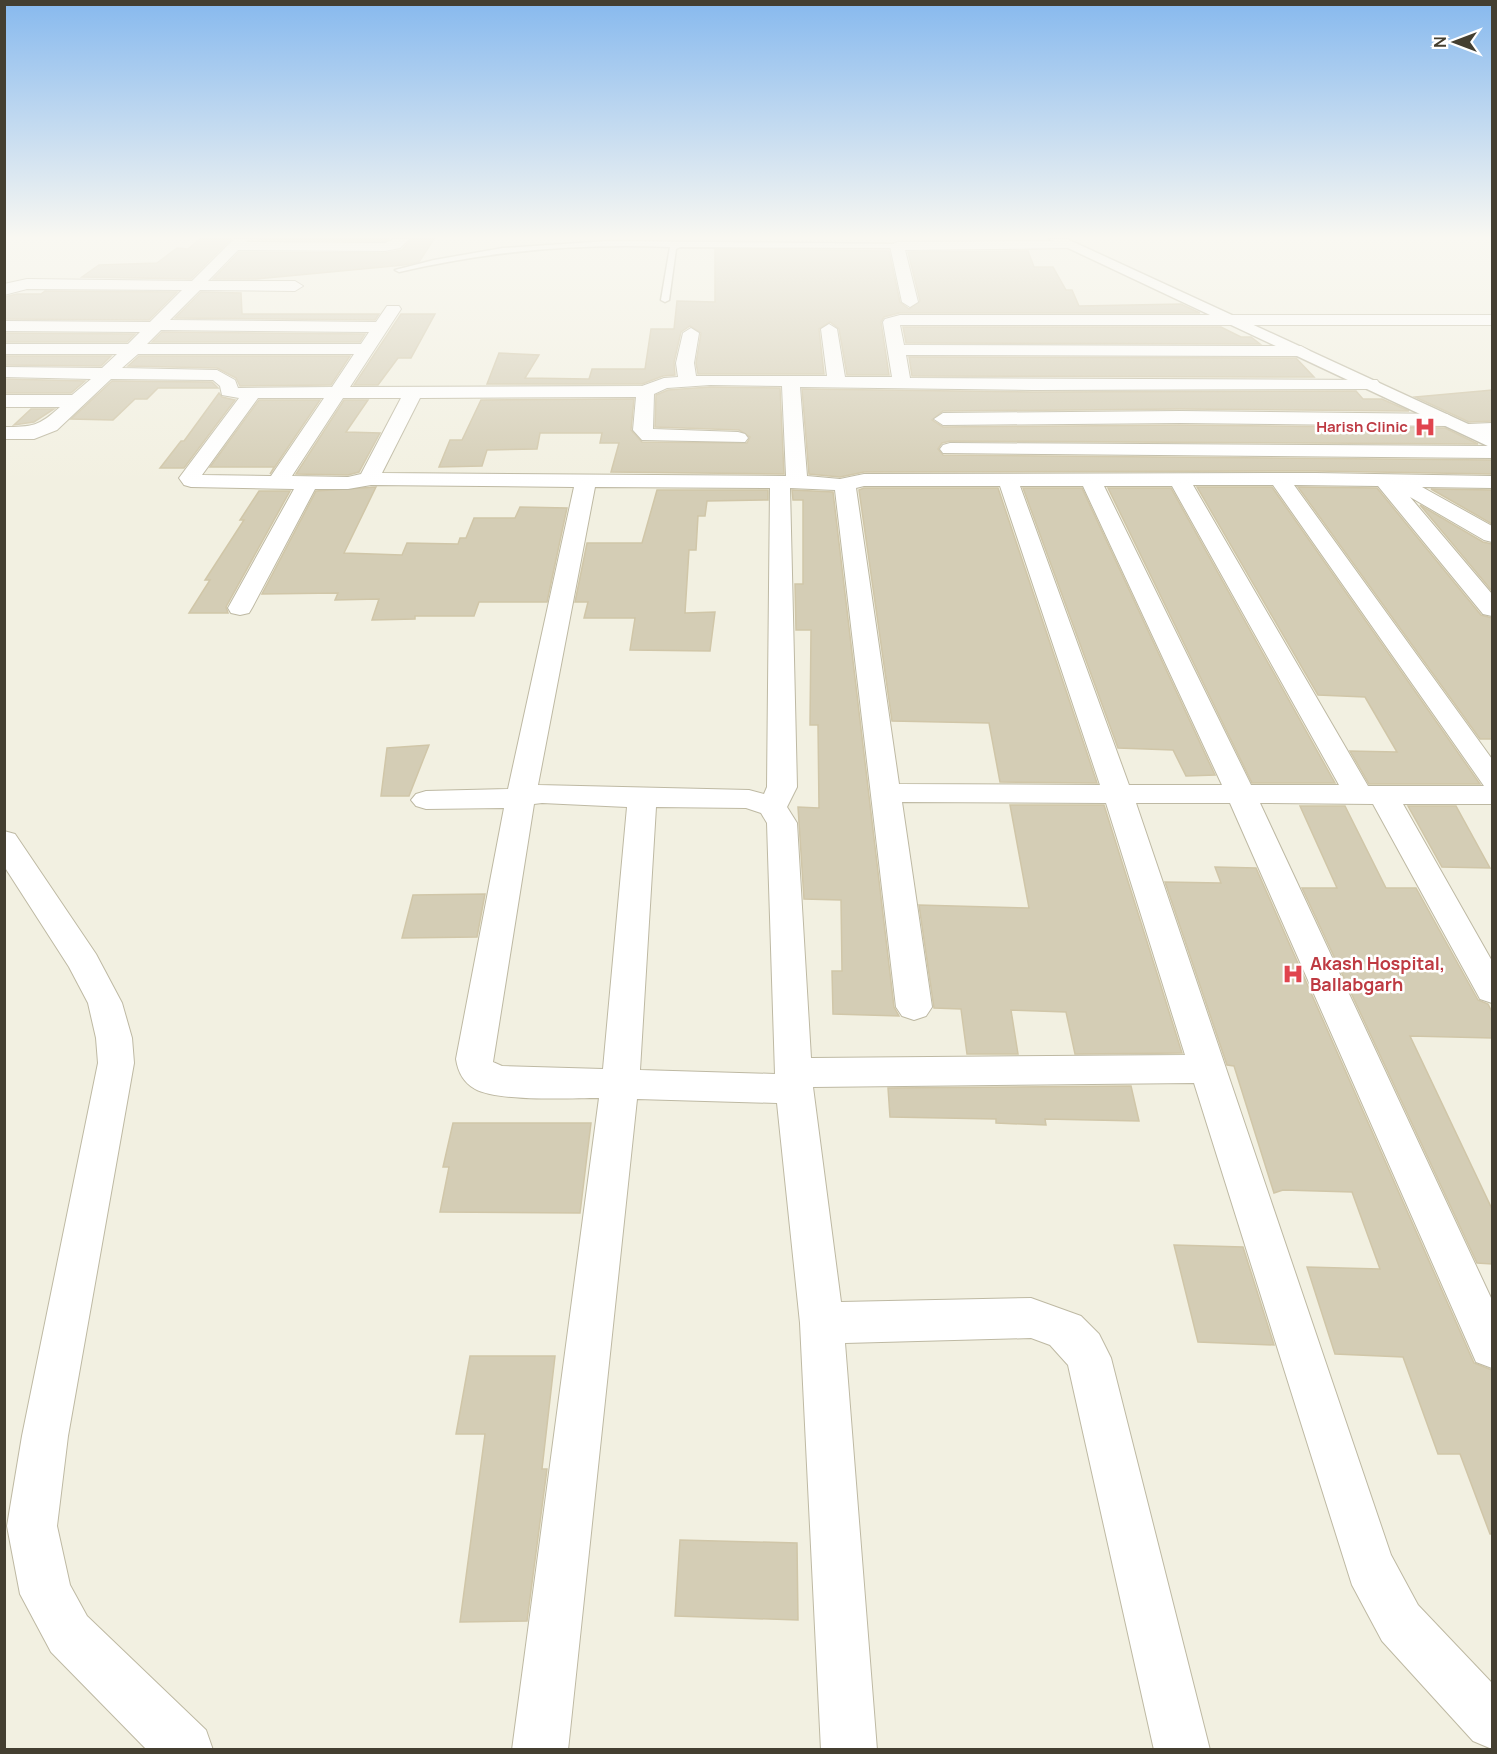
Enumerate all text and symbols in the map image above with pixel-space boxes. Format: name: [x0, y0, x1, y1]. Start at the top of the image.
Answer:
north arrow: [1425, 12, 1485, 72]
text: N: [1429, 36, 1451, 48]
hospital icon: Harish Clinic: [1413, 415, 1437, 439]
place label: Harish Clinic: [1316, 416, 1408, 437]
place label: Akash Hospital, Ballabgarh: [1310, 951, 1445, 996]
hospital icon: Akash Hospital, Ballabgarh: [1281, 962, 1305, 986]

